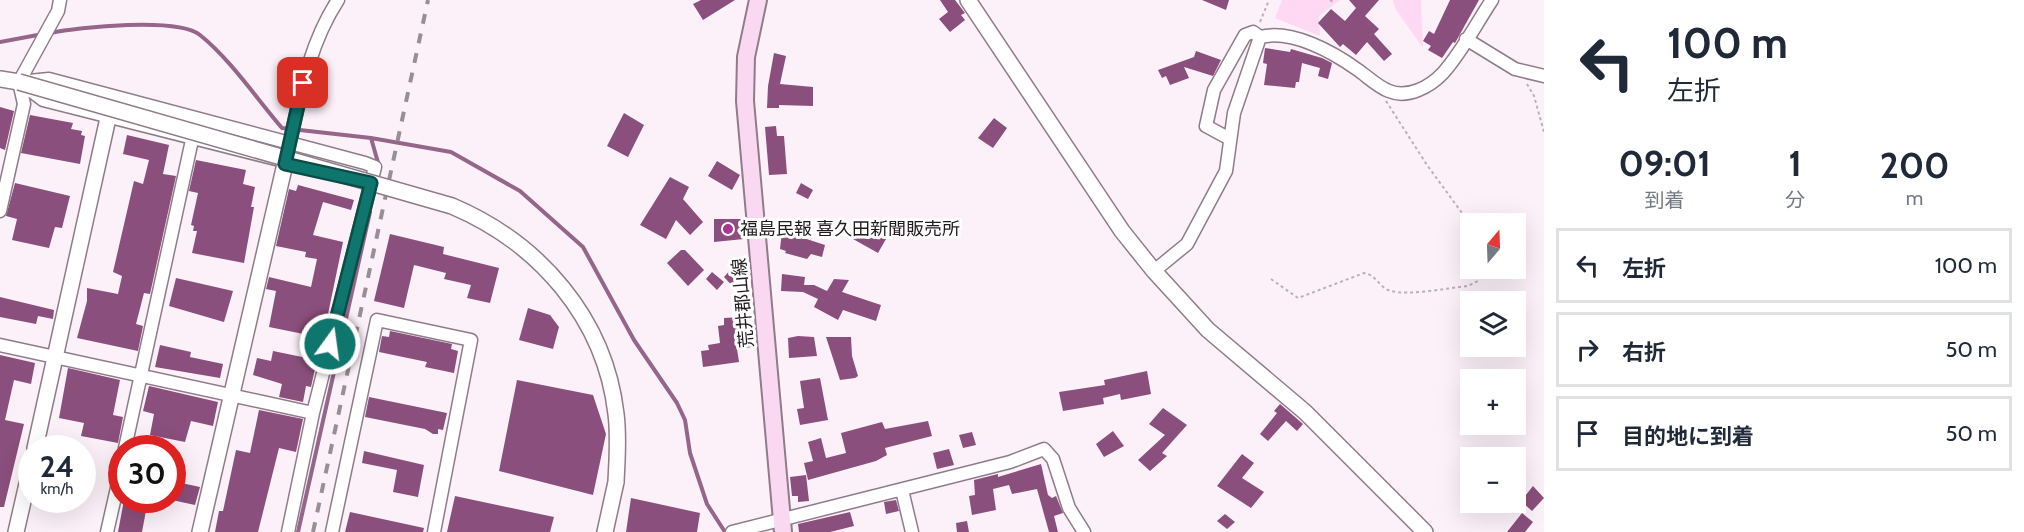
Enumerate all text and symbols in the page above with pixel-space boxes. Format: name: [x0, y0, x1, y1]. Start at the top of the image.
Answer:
text: 100 m: [1667, 17, 1788, 69]
icon: left: [1568, 24, 1646, 102]
pin: [277, 57, 328, 108]
icon: arrive: [286, 66, 319, 99]
text: 左折: [1667, 74, 1721, 107]
text: 09:01: [1618, 141, 1711, 185]
text: 1: [1789, 141, 1802, 185]
text: 200: [1880, 143, 1950, 187]
text: m: [1906, 186, 1923, 210]
text: 到着: [1645, 188, 1685, 212]
text: 分: [1785, 188, 1805, 212]
north arrow: [1460, 213, 1526, 279]
map controls: [1460, 213, 1526, 513]
place label: 福島民報 喜久田新聞販売所: [740, 218, 960, 240]
marker: 福島民報 喜久田新聞販売所: [721, 222, 735, 236]
icon: left: [1571, 249, 1604, 282]
text: 100 m: [1935, 252, 1997, 279]
text: 左折: [1622, 255, 1666, 282]
street label: 荒井郡山線: [728, 257, 758, 349]
button: layers: [1460, 291, 1526, 357]
position arrow: [298, 312, 362, 376]
icon: right: [1571, 333, 1604, 366]
text: 50 m: [1945, 336, 1997, 363]
text: 右折: [1622, 339, 1666, 366]
button: +: [1460, 369, 1526, 435]
icon: arrive: [1571, 417, 1604, 450]
text: 50 m: [1945, 420, 1997, 447]
text: 目的地に到着: [1622, 423, 1754, 450]
speed limit sign: 30: [108, 435, 186, 513]
button: −: [1460, 447, 1526, 513]
text: 24: [40, 448, 74, 485]
text: km/h: [41, 480, 73, 498]

